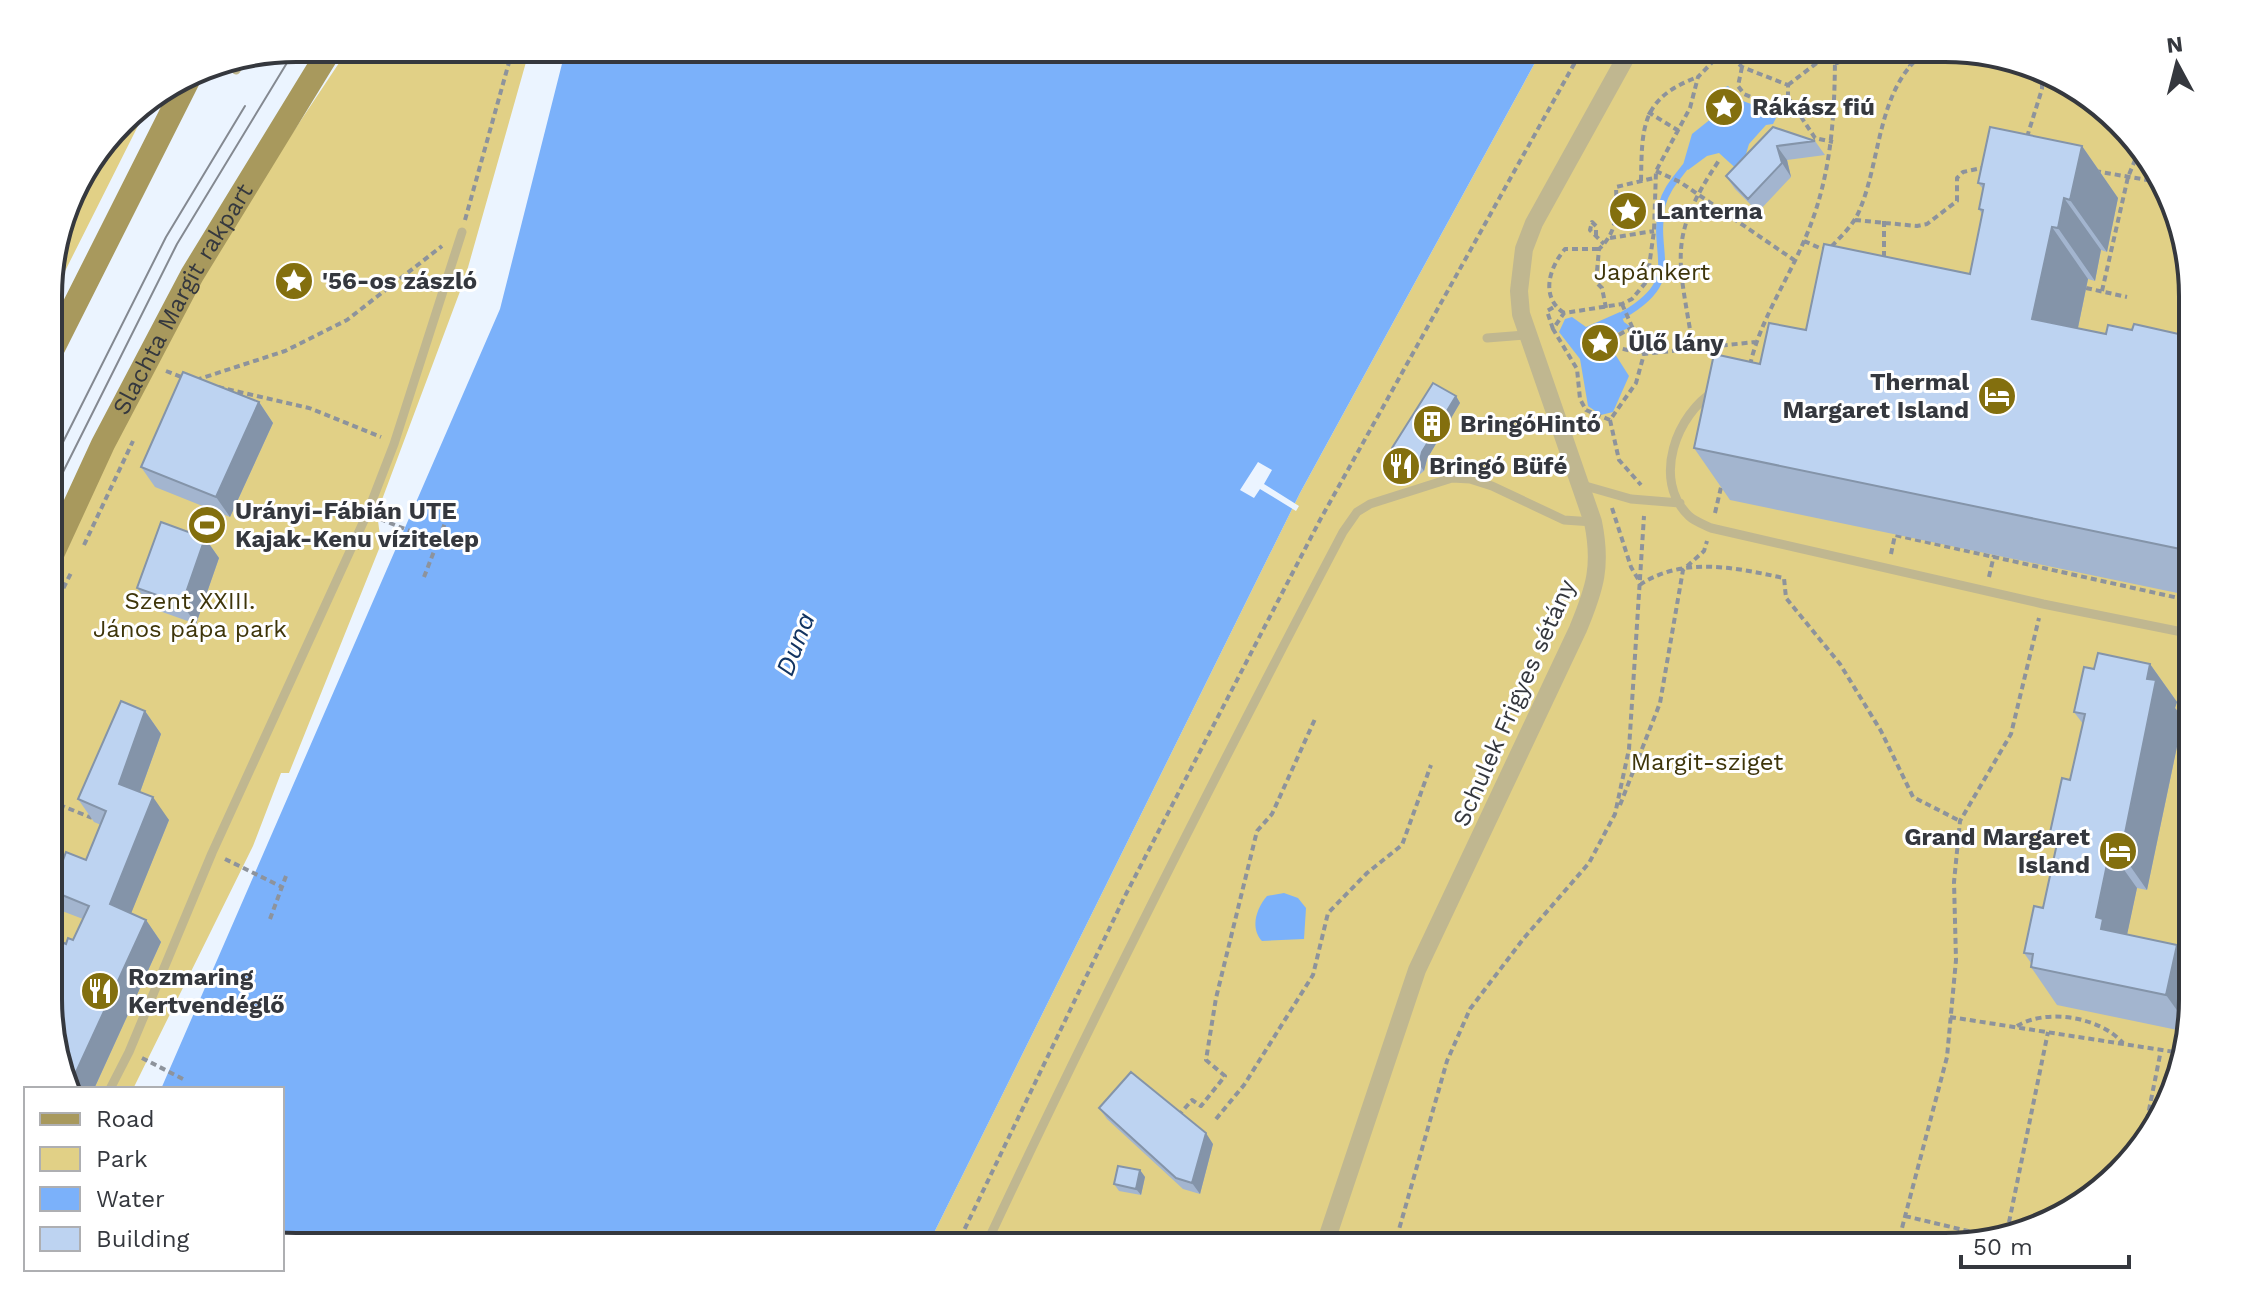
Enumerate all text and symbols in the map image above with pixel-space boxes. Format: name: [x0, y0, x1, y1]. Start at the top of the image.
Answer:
north arrow: [2137, 24, 2217, 104]
text: N: [2165, 31, 2184, 58]
place icon: Rákász fiú: [1703, 86, 1745, 128]
place label: Rákász fiú: [1752, 93, 1875, 121]
street label: Slachta Margit rakpart: [107, 178, 259, 420]
place icon: Lanterna: [1607, 190, 1649, 232]
place label: Lanterna: [1656, 197, 1763, 225]
park label: Japánkert: [1594, 258, 1710, 286]
place icon: '56-os zászló: [273, 260, 315, 302]
place label: '56-os zászló: [322, 267, 477, 295]
place icon: Ülő lány: [1579, 322, 1621, 364]
place label: Ülő lány: [1628, 329, 1724, 357]
place label: Thermal Margaret Island: [1782, 368, 1969, 424]
hotel icon: Thermal Margaret Island: [1976, 375, 2018, 417]
building icon: BringóHintó: [1411, 403, 1453, 445]
place label: BringóHintó: [1460, 410, 1601, 438]
restaurant icon: Bringó Büfé: [1380, 445, 1422, 487]
place label: Bringó Büfé: [1429, 452, 1567, 480]
place label: Urányi-Fábián UTE Kajak-Kenu vízitelep: [235, 497, 479, 553]
sports icon: Urányi-Fábián UTE Kajak-Kenu vízitelep: [186, 504, 228, 546]
street label: Schulek Frigyes sétány: [1447, 575, 1581, 831]
park label: Szent XXIII. János pápa park: [93, 587, 287, 643]
water label: Duna: [769, 608, 821, 680]
park label: Margit-sziget: [1631, 748, 1783, 776]
place label: Grand Margaret Island: [1904, 823, 2091, 879]
hotel icon: Grand Margaret Island: [2097, 830, 2139, 872]
place label: Rozmaring Kertvendéglő: [128, 963, 285, 1019]
restaurant icon: Rozmaring Kertvendéglő: [79, 970, 121, 1012]
legend: [24, 1087, 284, 1271]
text: Road: [96, 1105, 155, 1133]
text: Park: [96, 1145, 148, 1173]
text: Water: [96, 1185, 165, 1213]
scale bar: [1961, 1219, 2129, 1269]
text: Building: [96, 1225, 189, 1253]
text: 50 m: [1973, 1233, 2033, 1261]

